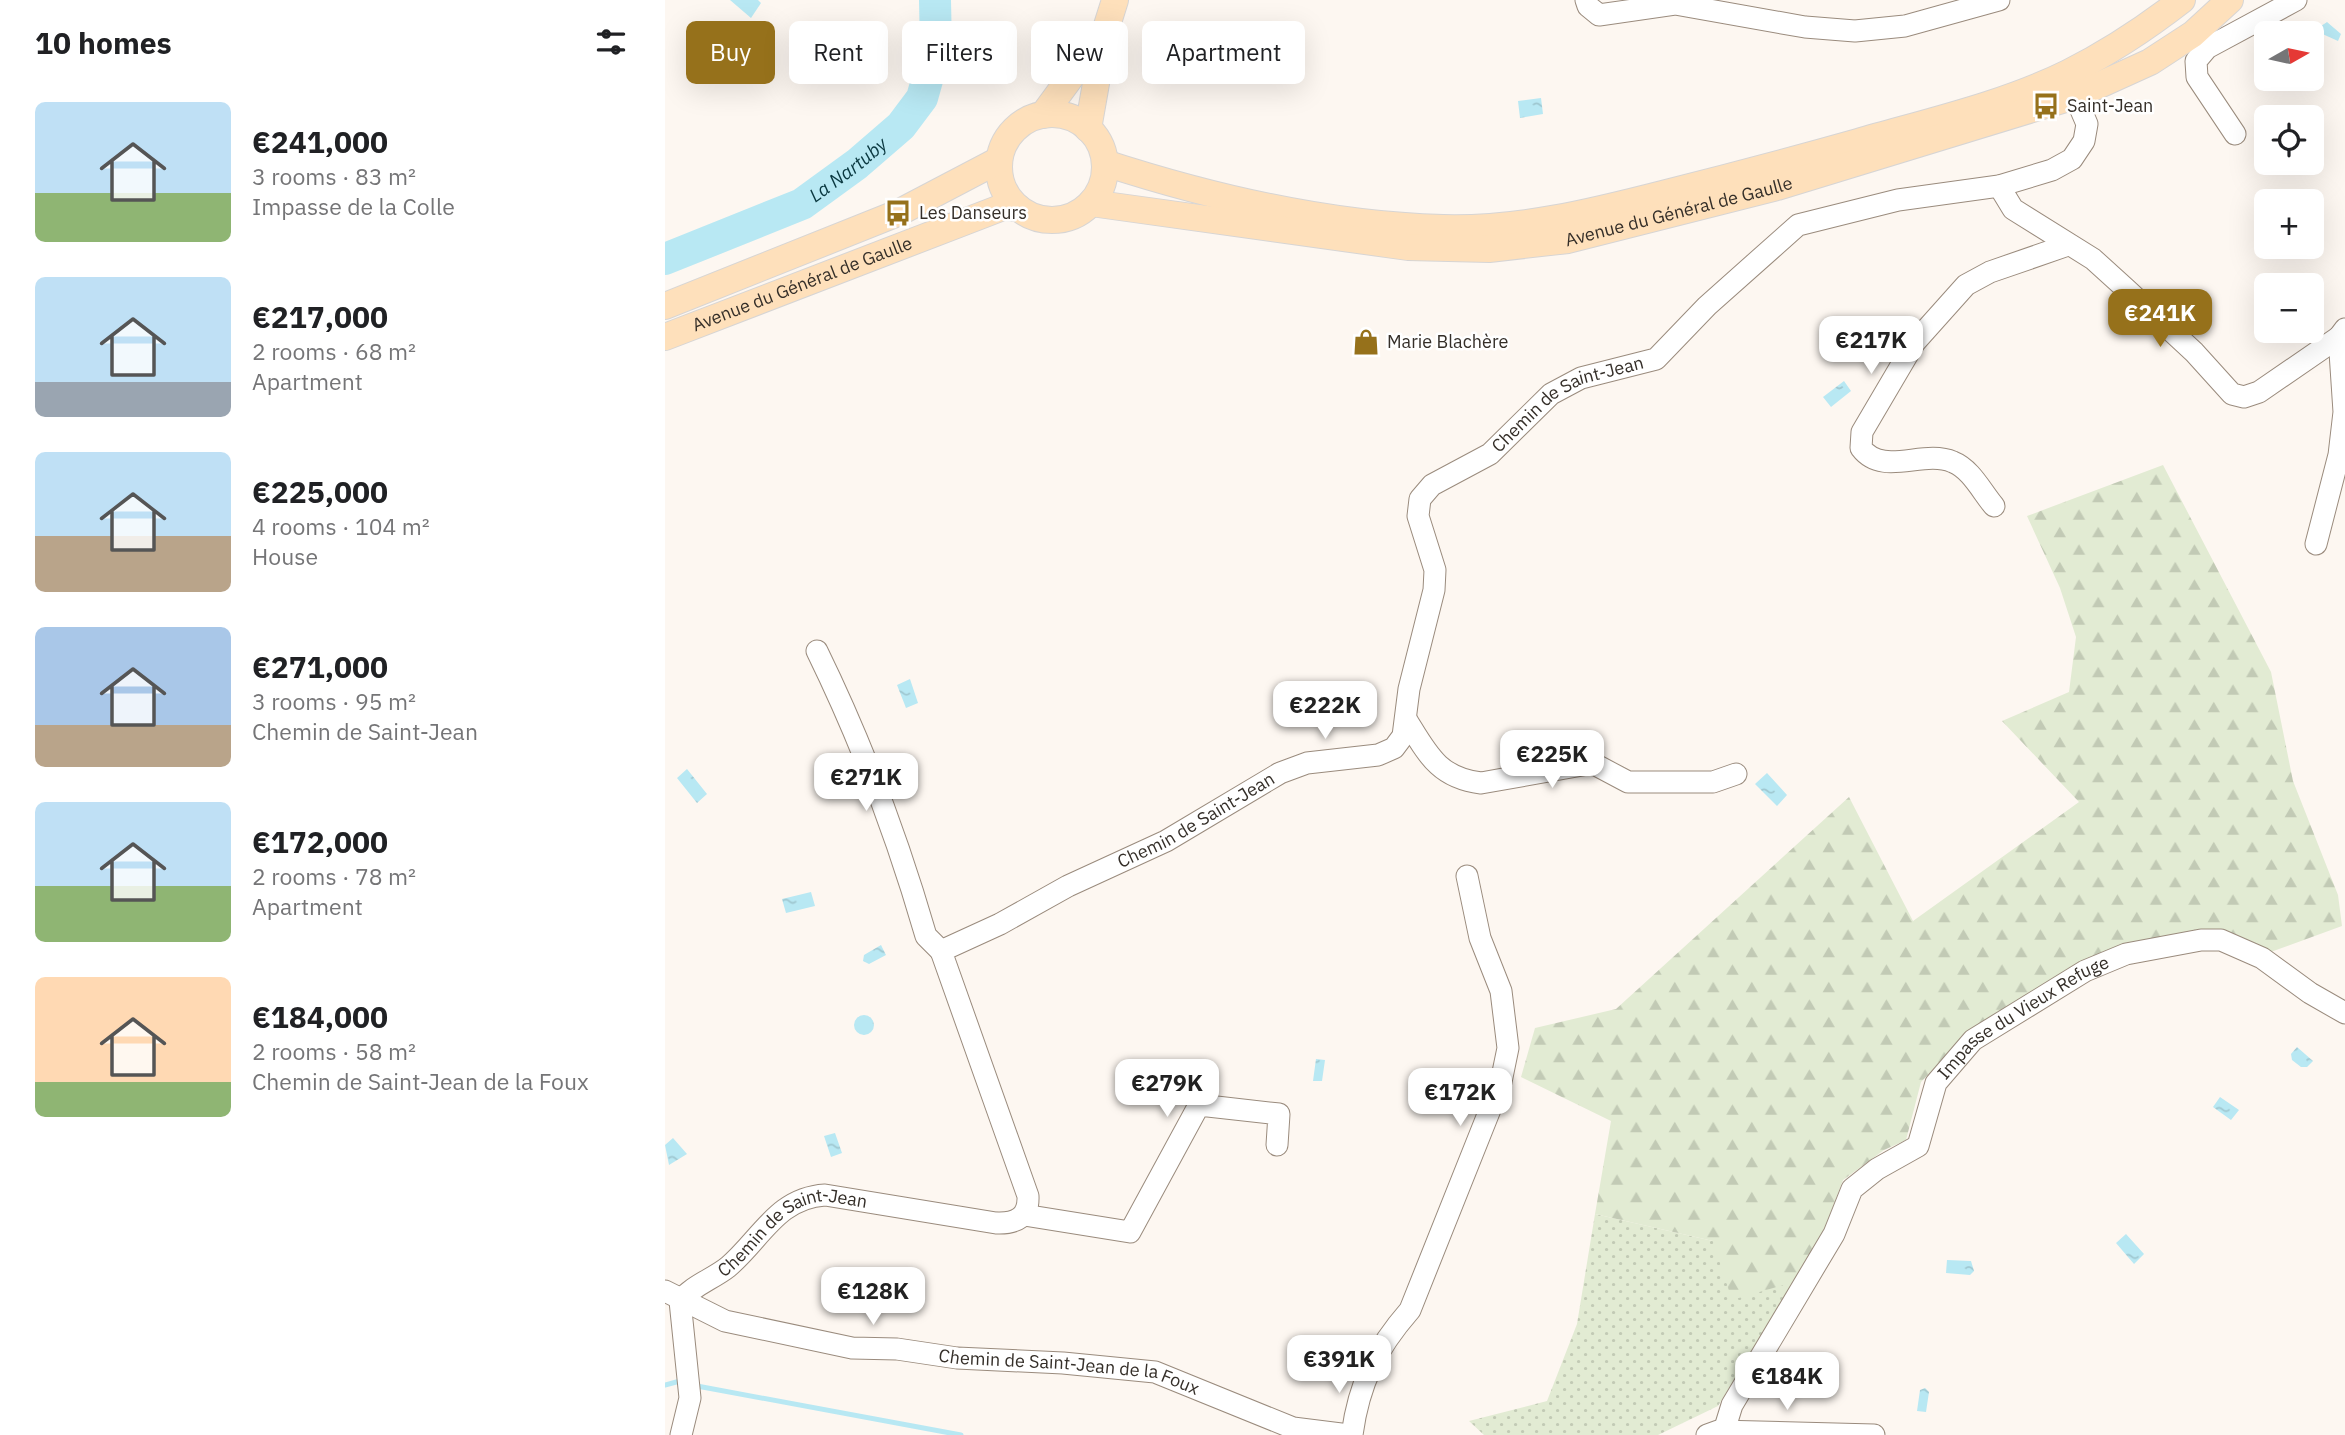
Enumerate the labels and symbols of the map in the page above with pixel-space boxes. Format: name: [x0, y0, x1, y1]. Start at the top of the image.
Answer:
north arrow: [2254, 21, 2324, 91]
bus stop icon: Saint-Jean: [2031, 91, 2061, 121]
place label: Saint-Jean: [2067, 94, 2153, 117]
water label: La Nartuby: [804, 131, 892, 207]
street label: Avenue du Général de Gaulle: [1563, 171, 1795, 251]
bus stop icon: Les Danseurs: [883, 198, 913, 228]
place label: Les Danseurs: [919, 201, 1027, 224]
street label: Avenue du Général de Gaulle: [689, 231, 915, 336]
pin: €241K: [2111, 290, 2209, 349]
pin: €217K: [1822, 316, 1920, 376]
shop icon: Marie Blachère: [1351, 327, 1381, 357]
place label: Marie Blachère: [1387, 330, 1508, 353]
street label: Chemin de Saint-Jean: [1486, 351, 1646, 457]
pin: €222K: [1276, 682, 1374, 741]
pin: €225K: [1503, 730, 1601, 790]
pin: €271K: [817, 754, 915, 813]
street label: Chemin de Saint-Jean: [1113, 767, 1279, 873]
street label: Impasse du Vieux Refuge: [1932, 950, 2112, 1084]
pin: €279K: [1118, 1060, 1216, 1119]
pin: €172K: [1411, 1068, 1509, 1128]
street label: Chemin de Saint-Jean: [713, 1183, 869, 1282]
pin: €128K: [824, 1268, 922, 1327]
pin: €391K: [1290, 1336, 1388, 1395]
street label: Chemin de Saint-Jean de la Foux: [937, 1343, 1203, 1400]
pin: €184K: [1738, 1352, 1836, 1412]

